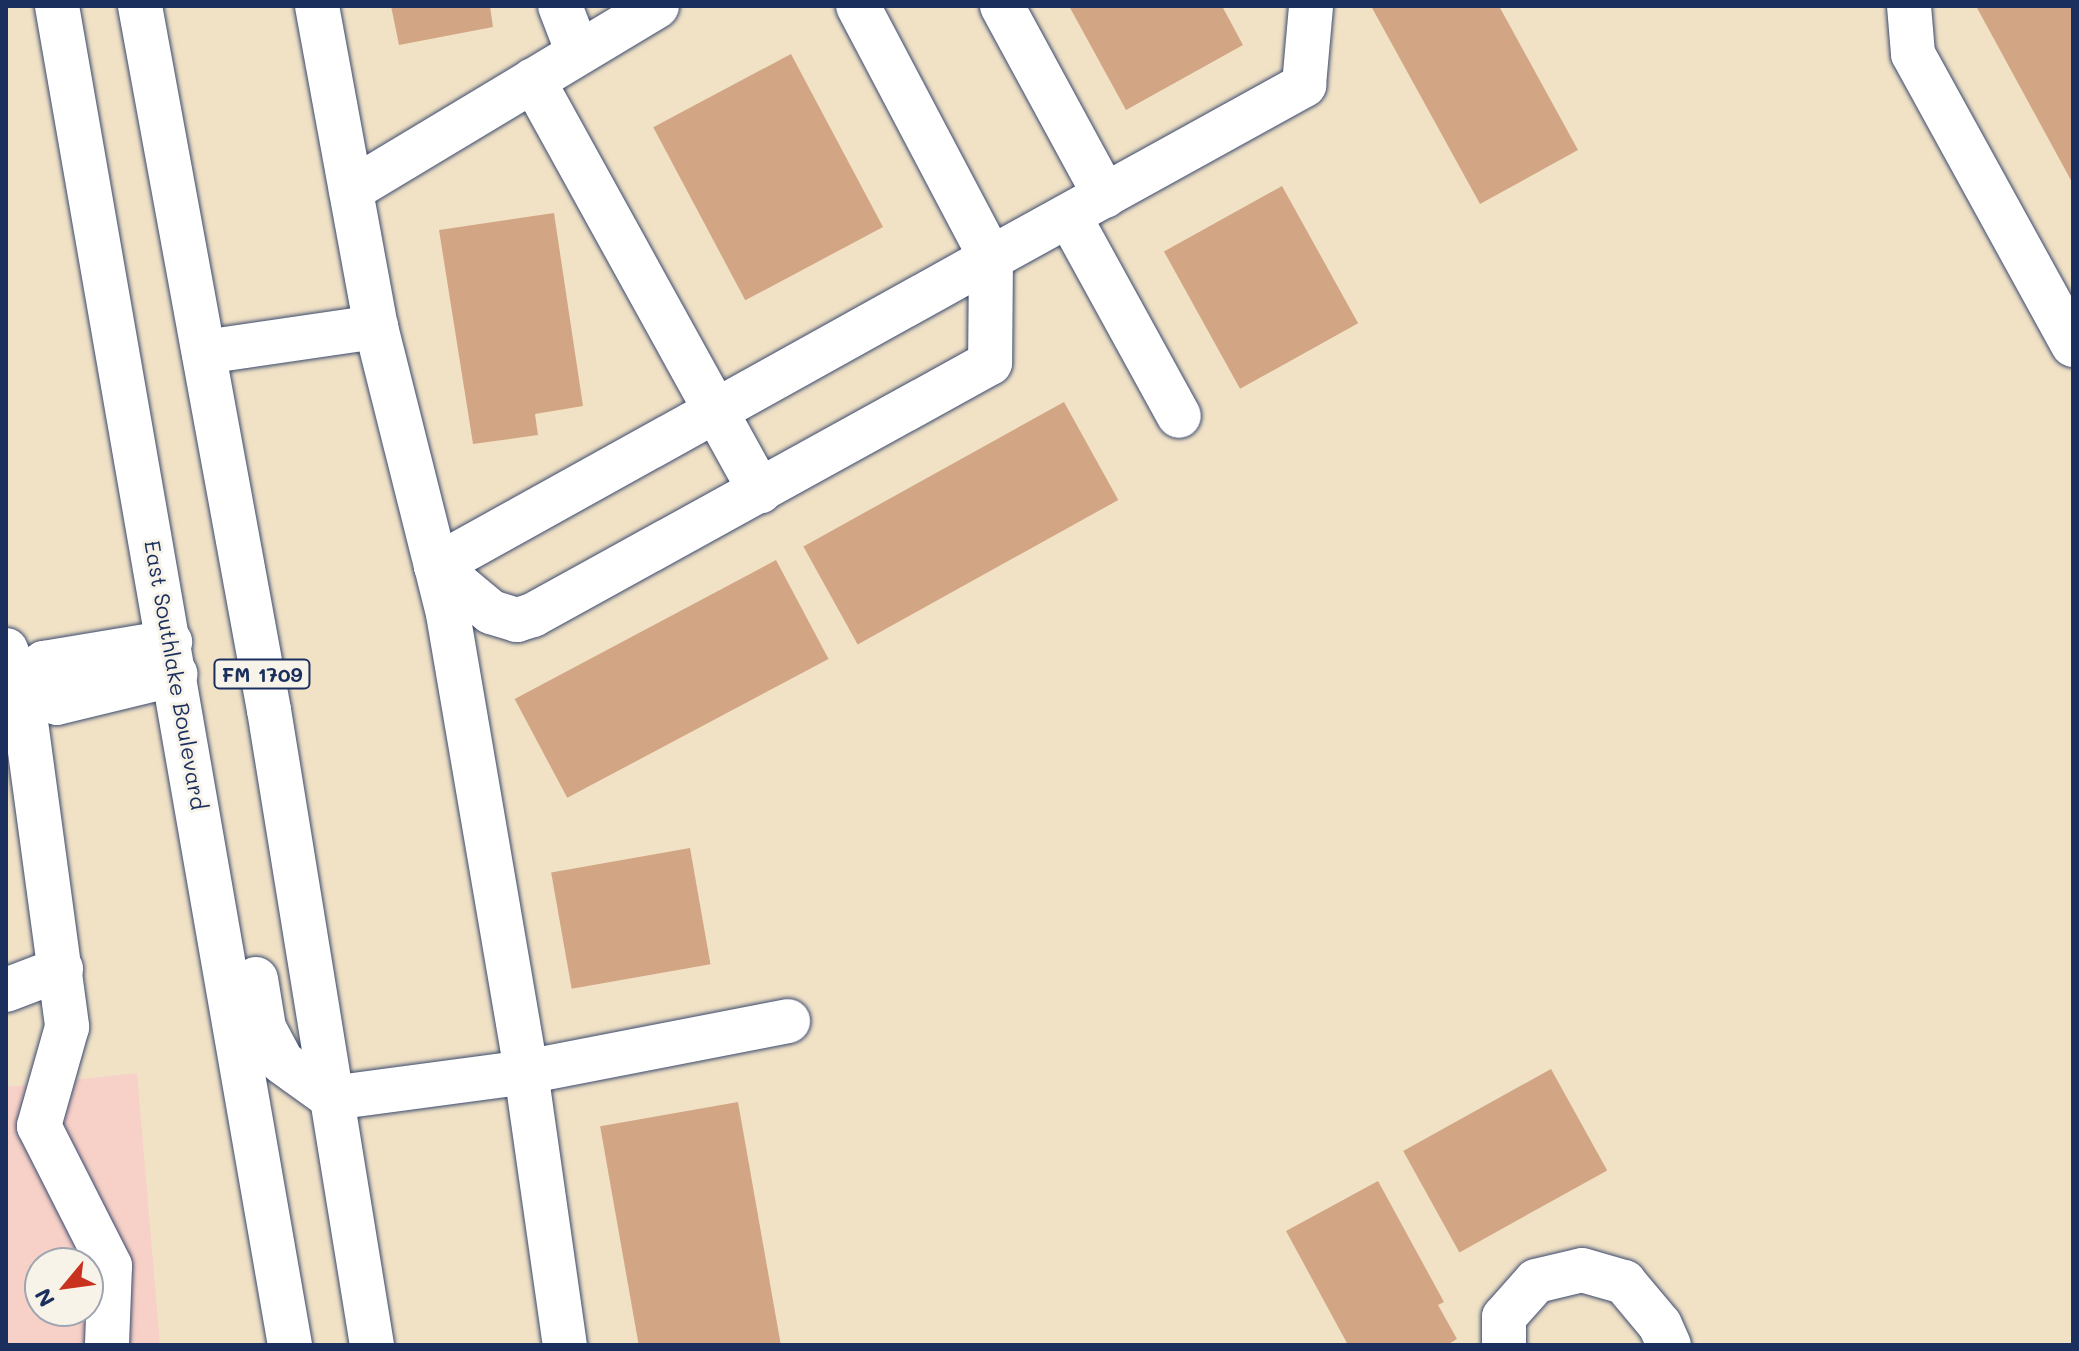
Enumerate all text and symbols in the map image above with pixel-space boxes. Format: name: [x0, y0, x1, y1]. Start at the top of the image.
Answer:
street label: East Southlake Boulevard: [139, 538, 213, 812]
road number: FM 1709: [212, 658, 312, 690]
north arrow: [24, 1247, 104, 1327]
text: N: [28, 1284, 61, 1312]

